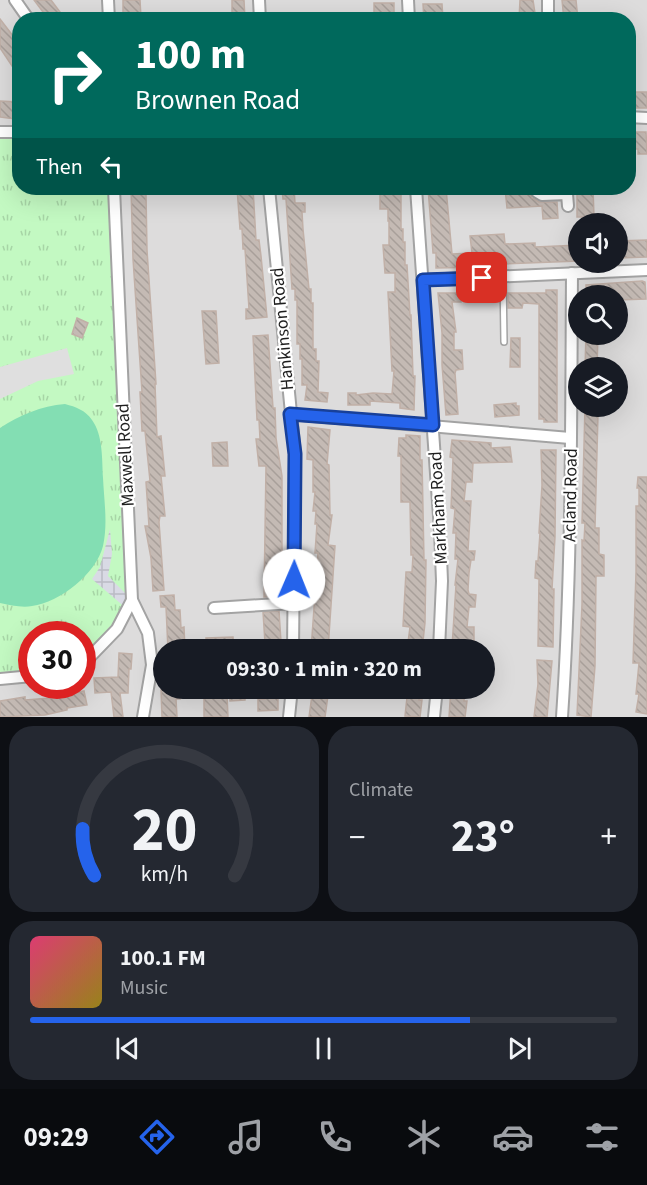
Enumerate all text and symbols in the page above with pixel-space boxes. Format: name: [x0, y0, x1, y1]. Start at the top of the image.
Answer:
text: 100 m: [135, 25, 246, 85]
icon: right: [36, 36, 114, 114]
text: Brownen Road: [135, 81, 300, 120]
icon: left: [95, 150, 128, 183]
text: Then: [36, 151, 83, 183]
map controls: [568, 213, 628, 417]
button: sound: [568, 213, 628, 273]
pin: [456, 252, 507, 303]
icon: arrive: [465, 261, 498, 294]
street label: Hankinson Road: [265, 266, 300, 391]
button: search: [568, 285, 628, 345]
button: layers: [568, 357, 628, 417]
street label: Maxwell Road: [110, 403, 141, 507]
street label: Acland Road: [557, 448, 584, 542]
street label: Markham Road: [423, 451, 454, 565]
position arrow: [262, 548, 326, 612]
speed limit sign: 30: [18, 621, 96, 699]
text: 09:30 · 1 min · 320 m: [226, 653, 422, 685]
text: Climate: [349, 776, 413, 804]
text: 20: [131, 786, 197, 875]
text: 23°: [451, 805, 515, 869]
text: −: [349, 814, 365, 861]
text: +: [601, 814, 617, 861]
text: km/h: [140, 859, 188, 890]
text: 100.1 FM: [120, 942, 206, 974]
text: Music: [120, 974, 168, 1002]
icon: previous: [111, 1032, 144, 1065]
icon: pause: [307, 1032, 340, 1065]
icon: next: [503, 1032, 536, 1065]
icon: directions: [136, 1116, 178, 1158]
icon: music: [225, 1116, 267, 1158]
icon: phone: [314, 1116, 356, 1158]
icon: climate: [403, 1116, 445, 1158]
icon: car: [492, 1116, 534, 1158]
icon: filters: [581, 1116, 623, 1158]
text: 09:29: [24, 1118, 89, 1157]

